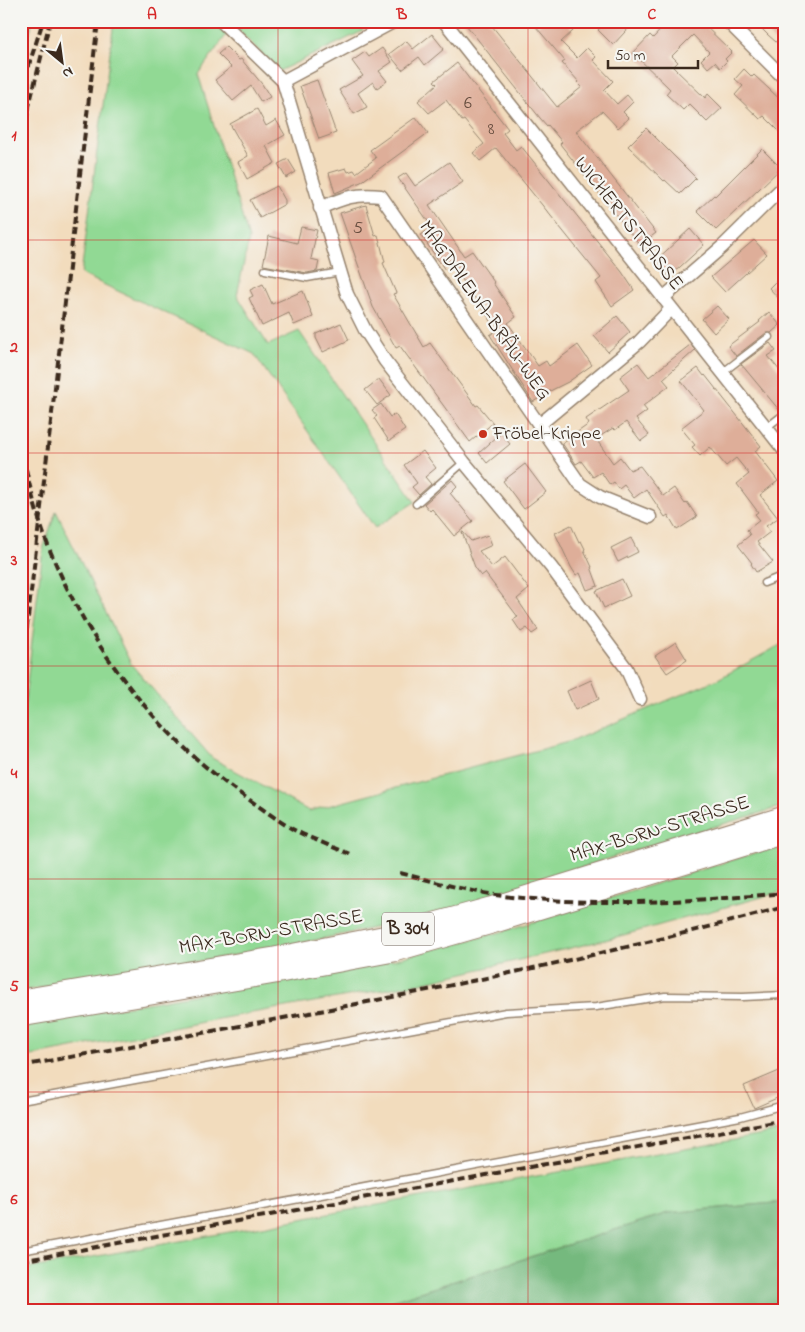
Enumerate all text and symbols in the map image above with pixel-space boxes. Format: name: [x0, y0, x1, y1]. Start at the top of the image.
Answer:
text: A: [147, 3, 157, 27]
text: B: [396, 3, 408, 27]
text: C: [648, 3, 657, 27]
north arrow: [38, 38, 88, 88]
scale bar: [608, 38, 698, 70]
text: 50 m: [615, 45, 646, 67]
text: N: [58, 61, 77, 84]
house number: 6: [464, 91, 472, 117]
house number: 8: [488, 117, 495, 143]
text: 1: [11, 124, 17, 148]
street label: WICHERTSTRASSE: [566, 151, 690, 297]
street label: MAGDALENA-BRÄU-WEG: [411, 215, 557, 407]
house number: 5: [353, 216, 363, 242]
text: 2: [9, 336, 18, 360]
place label: Fröbel-Krippe: [492, 420, 601, 449]
marker: Fröbel-Krippe: [477, 428, 489, 440]
text: 3: [10, 549, 18, 573]
text: 4: [10, 762, 18, 786]
street label: MAX-BORN-STRASSE: [567, 789, 753, 871]
street label: MAX-BORN-STRASSE: [177, 903, 365, 963]
road number: B 304: [382, 912, 434, 946]
text: 5: [9, 975, 19, 999]
text: 6: [9, 1188, 18, 1212]

